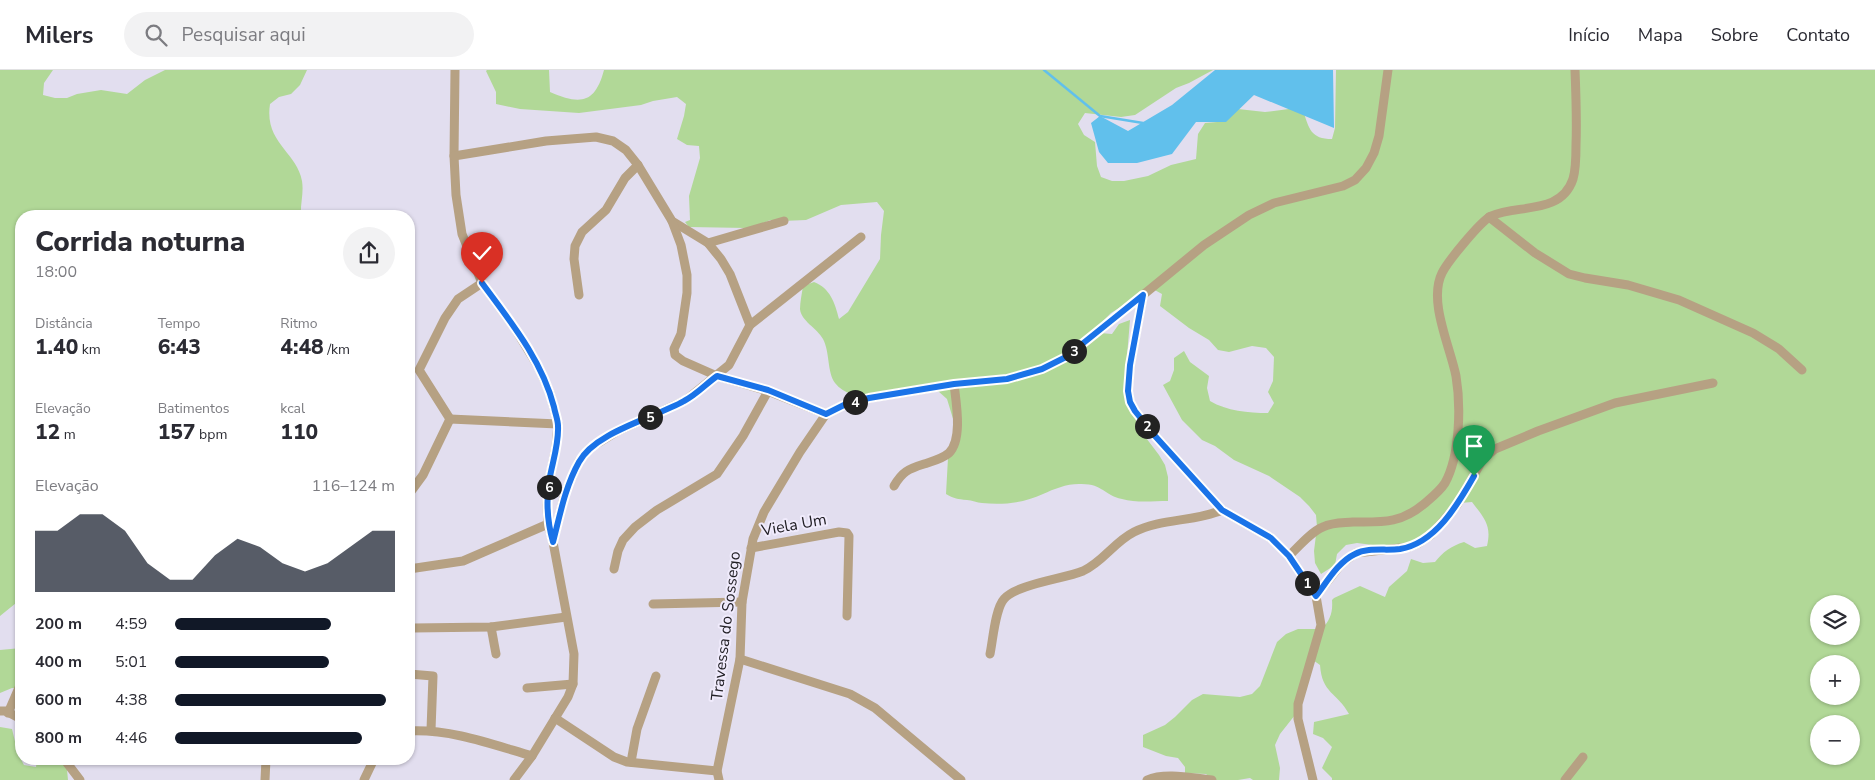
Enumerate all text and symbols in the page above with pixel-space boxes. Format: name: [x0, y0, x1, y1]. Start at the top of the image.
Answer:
search box: [124, 12, 474, 57]
text: Milers: [25, 19, 94, 51]
icon: search: [142, 21, 170, 49]
text: Pesquisar aqui: [182, 22, 306, 48]
text: Início: [1568, 23, 1610, 47]
text: Mapa: [1638, 23, 1683, 47]
text: Sobre: [1711, 23, 1758, 47]
text: Contato: [1786, 23, 1850, 47]
text: Corrida noturna: [35, 223, 245, 261]
button: share: [343, 227, 395, 279]
pin: [461, 232, 503, 283]
icon: check: [468, 239, 496, 267]
text: 18:00: [35, 261, 77, 283]
text: Distância: [35, 314, 93, 333]
text: Tempo: [158, 314, 200, 333]
text: Ritmo: [280, 314, 318, 333]
text: 1.40: [35, 333, 78, 361]
text: 6:43: [158, 333, 201, 361]
text: 4:48: [280, 333, 324, 361]
pin: 3: [1062, 338, 1086, 364]
text: km: [78, 340, 101, 359]
text: /km: [324, 340, 350, 359]
text: 3: [1070, 342, 1079, 361]
pin: 4: [842, 390, 868, 414]
text: 4: [851, 393, 860, 412]
text: Elevação: [35, 399, 91, 418]
text: Batimentos: [158, 399, 229, 418]
text: kcal: [280, 399, 305, 418]
pin: 5: [638, 404, 662, 430]
text: 5: [646, 408, 655, 427]
pin: 2: [1134, 414, 1160, 438]
text: 2: [1143, 417, 1152, 436]
text: 12: [35, 418, 60, 446]
text: 157: [158, 418, 195, 446]
text: 110: [280, 418, 318, 446]
text: m: [60, 425, 76, 444]
text: bpm: [195, 425, 227, 444]
pin: [1453, 425, 1495, 476]
icon: arrive: [1460, 432, 1488, 460]
pin: 6: [536, 474, 562, 500]
text: Elevação: [35, 475, 99, 497]
text: 116–124 m: [312, 475, 395, 497]
text: 6: [545, 478, 554, 497]
street label: Viela Um: [759, 508, 828, 542]
street label: Travessa do Sossego: [706, 550, 746, 702]
pin: 1: [1294, 570, 1320, 596]
text: 1: [1303, 574, 1312, 593]
map controls: [1810, 595, 1860, 765]
button: layers: [1810, 595, 1860, 645]
text: 200 m: [35, 613, 82, 635]
text: 4:59: [115, 613, 147, 635]
text: 400 m: [35, 651, 82, 673]
text: 5:01: [115, 651, 147, 673]
button: +: [1810, 655, 1860, 705]
text: 600 m: [35, 689, 82, 711]
text: 4:38: [115, 689, 147, 711]
button: −: [1810, 715, 1860, 765]
text: 800 m: [35, 727, 82, 749]
text: 4:46: [115, 727, 147, 749]

